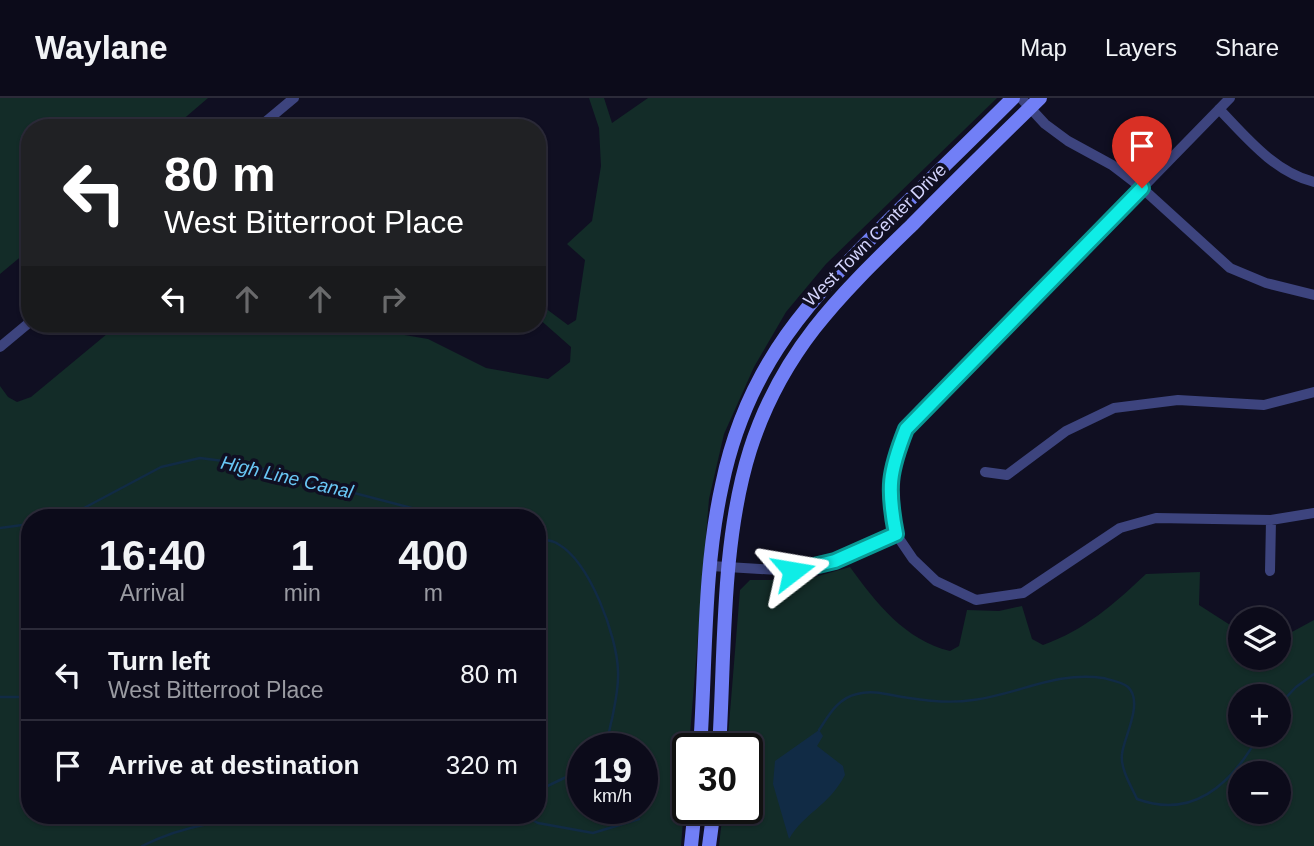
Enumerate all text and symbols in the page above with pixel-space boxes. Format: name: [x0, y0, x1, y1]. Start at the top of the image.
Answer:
text: Waylane: [35, 29, 168, 66]
text: Map: [1020, 34, 1067, 61]
text: Layers: [1105, 34, 1177, 61]
text: Share: [1215, 34, 1279, 61]
pin: [1112, 116, 1172, 188]
icon: arrive: [1123, 127, 1161, 165]
icon: left: [49, 147, 140, 238]
text: 80 m: [164, 147, 276, 201]
street label: West Town Center Drive: [800, 160, 950, 310]
text: West Bitterroot Place: [164, 204, 464, 240]
icon: left: [155, 280, 193, 318]
icon: ahead: [228, 280, 266, 318]
icon: ahead: [301, 280, 339, 318]
icon: right: [374, 280, 412, 318]
water label: High Line Canal: [219, 452, 356, 503]
text: 16:40: [99, 532, 206, 579]
text: 1: [290, 532, 314, 579]
text: 400: [398, 532, 468, 579]
position arrow: [756, 534, 830, 608]
text: Arrival: [120, 580, 185, 606]
text: min: [284, 580, 321, 606]
text: m: [424, 580, 443, 606]
map controls: [1228, 607, 1291, 824]
button: layers: [1228, 607, 1291, 670]
text: Turn left: [108, 646, 210, 676]
icon: left: [49, 656, 87, 694]
text: 80 m: [460, 659, 518, 689]
text: West Bitterroot Place: [108, 677, 324, 703]
button: +: [1228, 684, 1291, 747]
speed limit sign: 30: [672, 733, 763, 824]
icon: arrive: [49, 747, 87, 785]
text: Arrive at destination: [108, 750, 359, 780]
text: 320 m: [446, 750, 518, 780]
text: 19: [593, 750, 632, 789]
button: −: [1228, 761, 1291, 824]
text: km/h: [593, 786, 632, 806]

